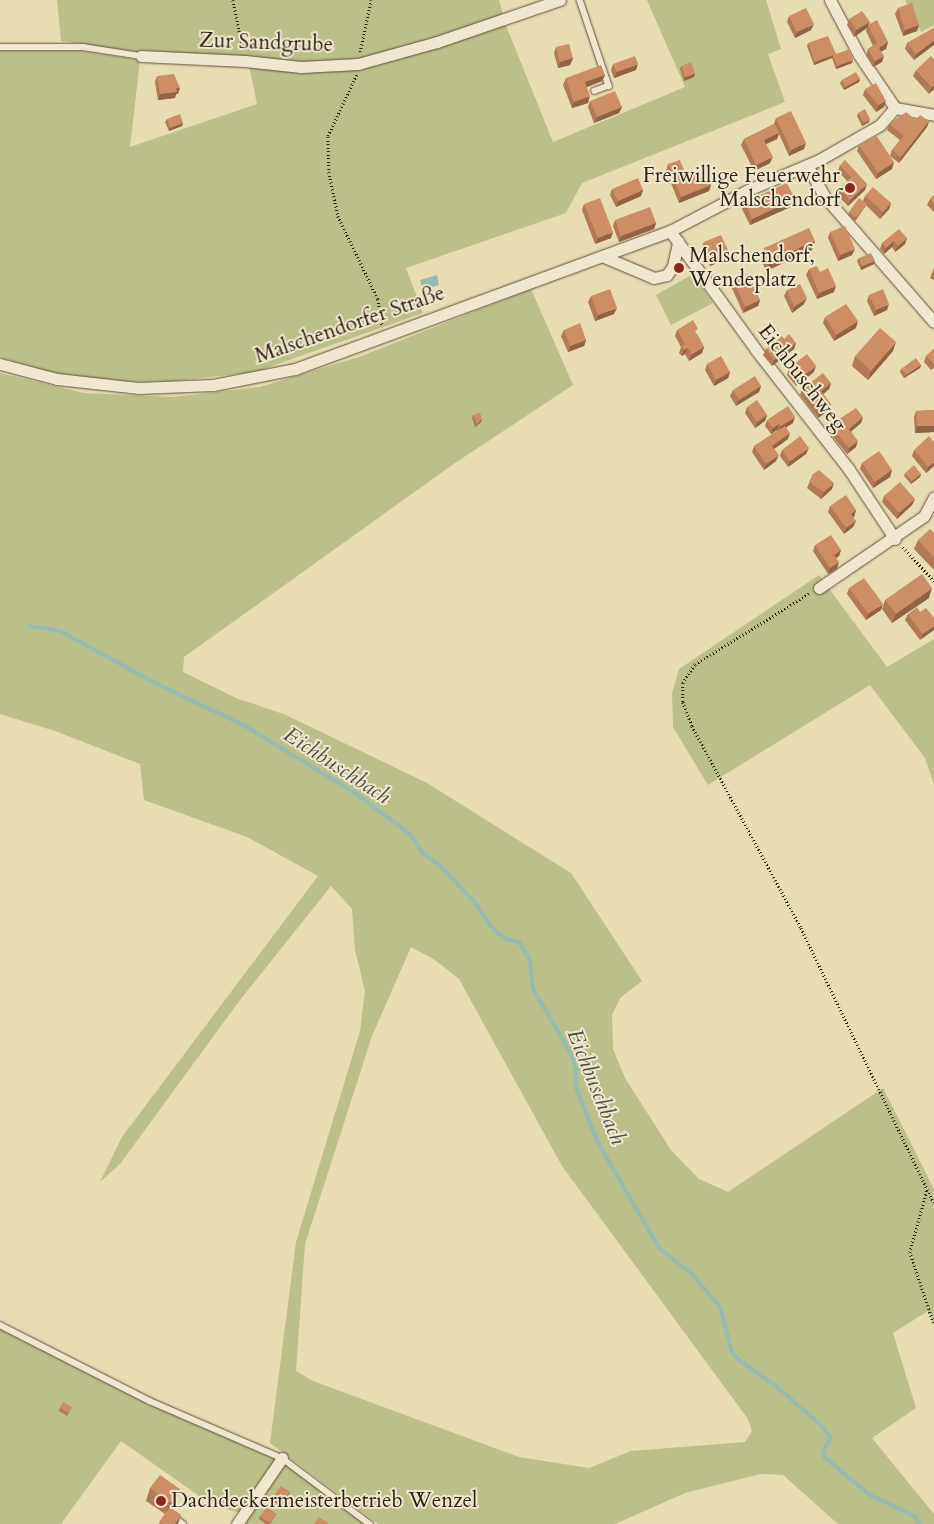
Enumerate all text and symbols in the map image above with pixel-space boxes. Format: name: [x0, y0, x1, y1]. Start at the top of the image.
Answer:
street label: Zur Sandgrube: [198, 28, 334, 58]
place label: Freiwillige Feuerwehr Malschendorf: [643, 163, 840, 213]
marker: Freiwillige Feuerwehr Malschendorf: [844, 182, 856, 194]
place label: Malschendorf, Wendeplatz: [689, 243, 815, 293]
marker: Malschendorf, Wendeplatz: [673, 262, 685, 274]
street label: Malschendorfer Straße: [252, 281, 448, 369]
street label: Eichbuschweg: [752, 319, 852, 437]
water label: Eichbuschbach: [279, 722, 395, 810]
water label: Eichbuschbach: [561, 1025, 631, 1149]
place label: Dachdeckermeisterbetrieb Wenzel: [171, 1488, 477, 1514]
marker: Dachdeckermeisterbetrieb Wenzel: [155, 1495, 167, 1507]

